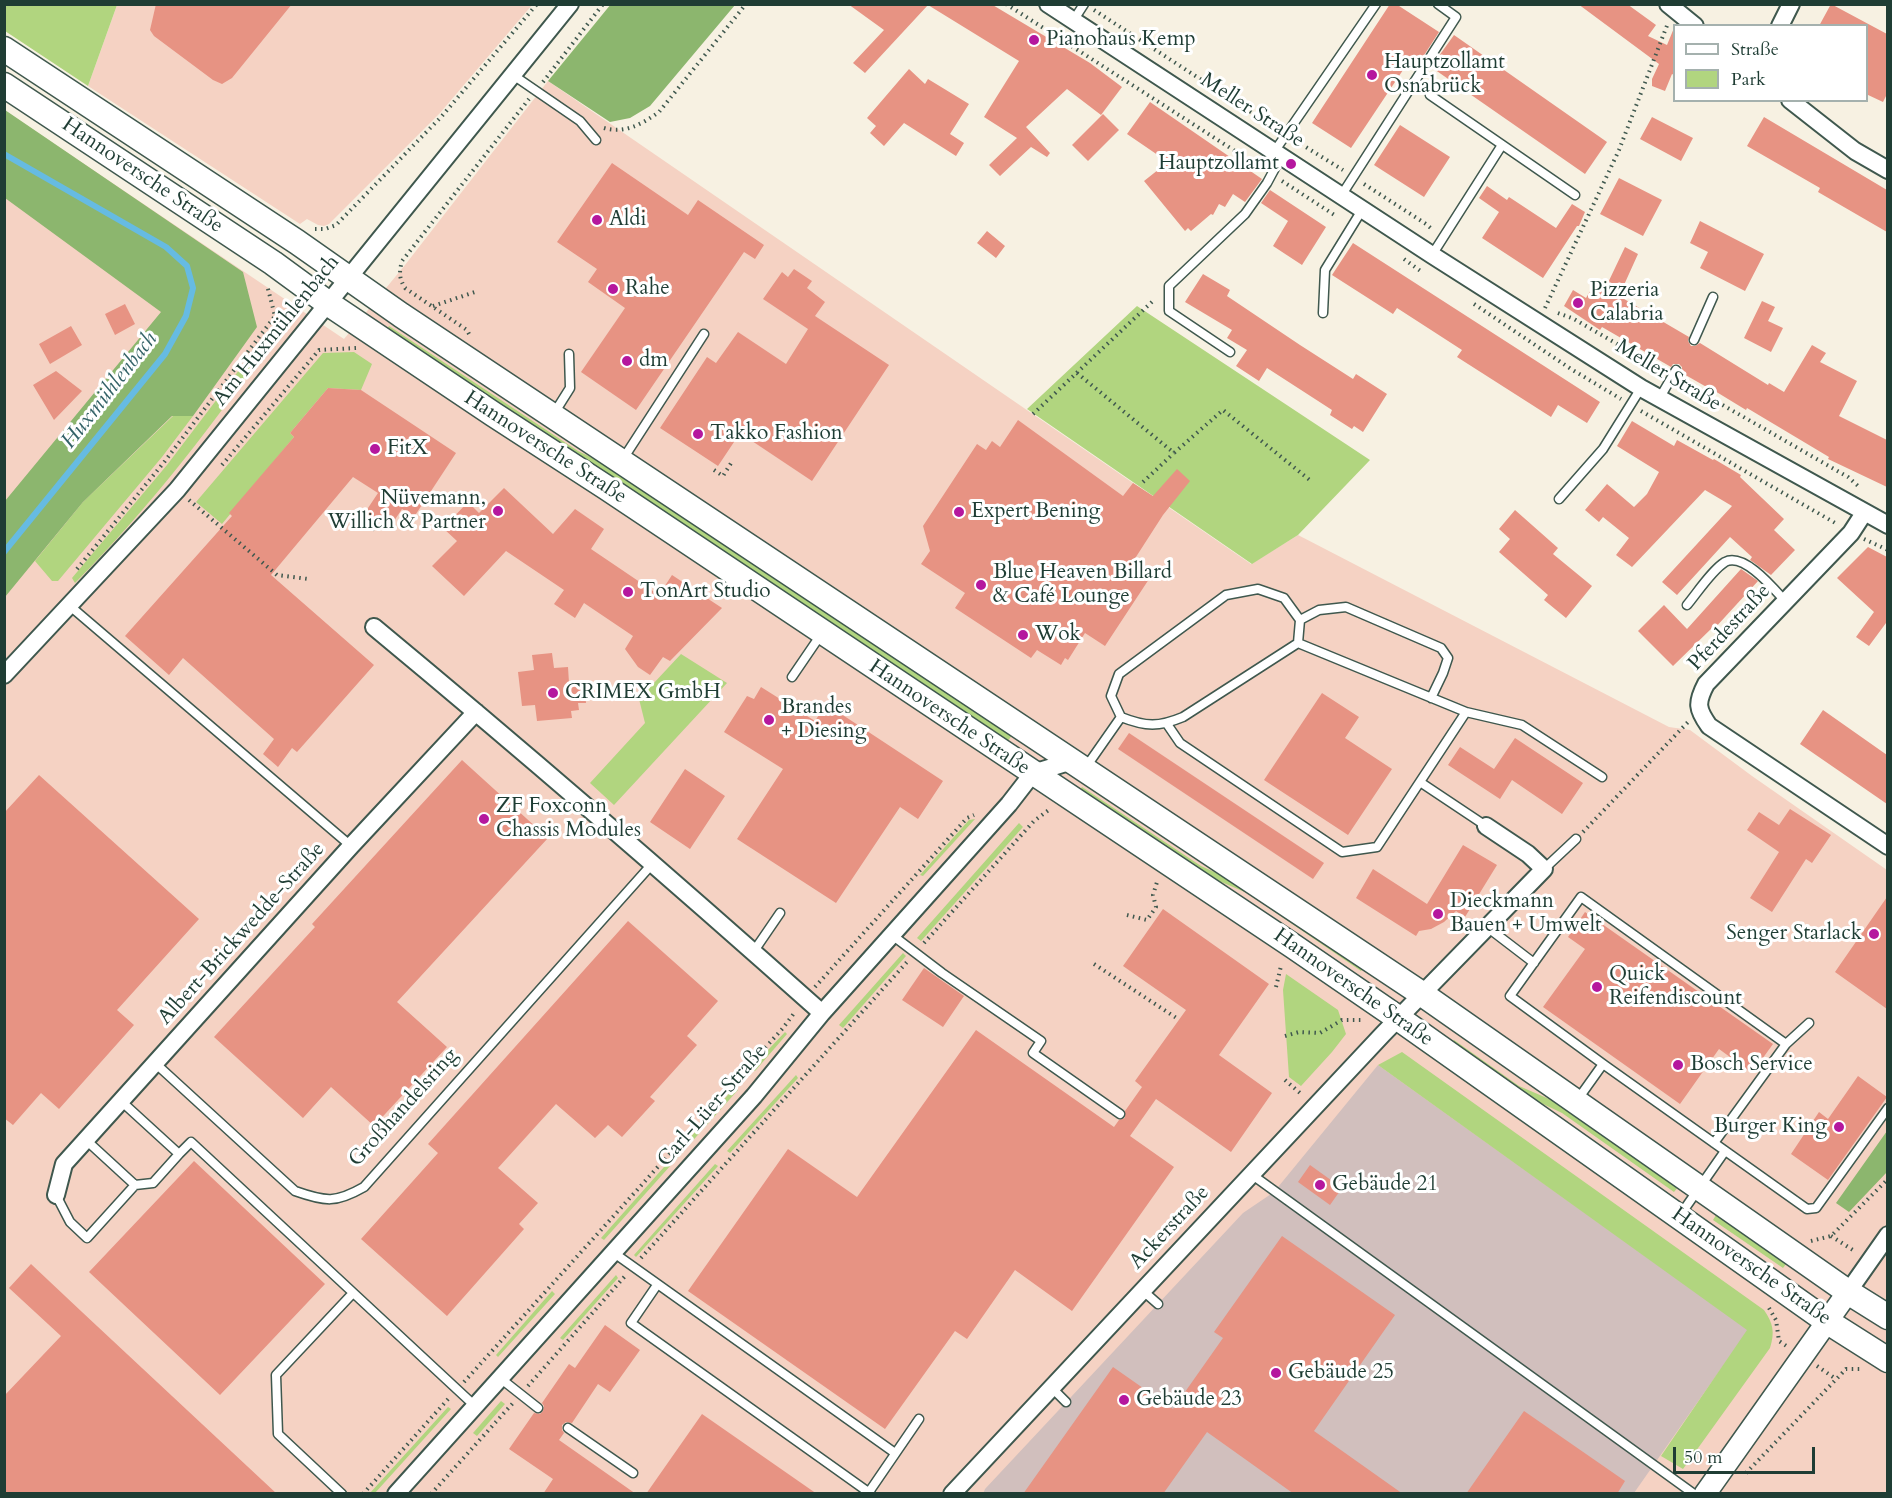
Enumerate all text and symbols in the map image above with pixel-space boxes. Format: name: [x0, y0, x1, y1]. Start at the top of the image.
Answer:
legend: [1673, 24, 1868, 102]
place label: Pianohaus Kemp: [1046, 27, 1196, 53]
marker: Pianohaus Kemp: [1027, 33, 1041, 47]
text: Straße: [1731, 37, 1779, 62]
place label: Hauptzollamt Osnabrück: [1384, 50, 1505, 100]
text: Park: [1731, 67, 1766, 92]
street label: Meller Straße: [1195, 68, 1309, 154]
marker: Hauptzollamt Osnabrück: [1365, 68, 1379, 82]
street label: Hannoversche Straße: [57, 113, 227, 239]
place label: Hauptzollamt: [1158, 151, 1279, 177]
marker: Hauptzollamt: [1284, 157, 1298, 171]
place label: Aldi: [609, 207, 646, 233]
marker: Aldi: [590, 213, 604, 227]
street label: Am Huxmühlenbach: [208, 250, 346, 412]
place label: Rahe: [625, 276, 670, 302]
place label: Pizzeria Calabria: [1590, 278, 1663, 328]
marker: Rahe: [606, 282, 620, 296]
marker: Pizzeria Calabria: [1571, 296, 1585, 310]
water label: Huxmühlenbach: [56, 327, 164, 455]
street label: Meller Straße: [1611, 335, 1725, 417]
place label: dm: [639, 348, 668, 374]
marker: dm: [620, 354, 634, 368]
street label: Hannoversche Straße: [459, 386, 631, 510]
place label: Takko Fashion: [710, 421, 843, 447]
marker: Takko Fashion: [691, 427, 705, 441]
place label: FitX: [387, 436, 428, 462]
marker: FitX: [368, 442, 382, 456]
place label: Nüvemann, Willich & Partner: [327, 486, 486, 536]
place label: Expert Bening: [971, 499, 1100, 525]
marker: Nüvemann, Willich & Partner: [491, 504, 505, 518]
marker: Expert Bening: [952, 505, 966, 519]
place label: Blue Heaven Billard & Café Lounge: [993, 560, 1172, 610]
marker: Blue Heaven Billard & Café Lounge: [974, 578, 988, 592]
place label: TonArt Studio: [640, 579, 771, 605]
street label: Pferdestraße: [1684, 579, 1776, 677]
marker: TonArt Studio: [621, 585, 635, 599]
place label: Wok: [1035, 622, 1081, 648]
marker: Wok: [1016, 628, 1030, 642]
street label: Hannoversche Straße: [864, 655, 1034, 781]
place label: CRIMEX GmbH: [565, 680, 721, 706]
marker: CRIMEX GmbH: [546, 686, 560, 700]
place label: Brandes + Diesing: [781, 695, 867, 745]
marker: Brandes + Diesing: [762, 713, 776, 727]
place label: ZF Foxconn Chassis Modules: [496, 794, 641, 844]
marker: ZF Foxconn Chassis Modules: [477, 812, 491, 826]
street label: Albert-Brickwedde-Straße: [153, 838, 331, 1030]
place label: Dieckmann Bauen + Umwelt: [1450, 889, 1602, 939]
marker: Dieckmann Bauen + Umwelt: [1431, 907, 1445, 921]
place label: Senger Starlack: [1726, 921, 1862, 947]
street label: Hannoversche Straße: [1268, 924, 1438, 1052]
marker: Senger Starlack: [1867, 927, 1881, 941]
place label: Quick Reifendiscount: [1609, 962, 1742, 1012]
marker: Quick Reifendiscount: [1590, 980, 1604, 994]
street label: Carl-Lüer-Straße: [653, 1040, 773, 1172]
street label: Großhandelsring: [344, 1043, 464, 1173]
place label: Bosch Service: [1690, 1052, 1813, 1078]
marker: Bosch Service: [1671, 1058, 1685, 1072]
place label: Burger King: [1714, 1114, 1827, 1140]
marker: Burger King: [1832, 1120, 1846, 1134]
place label: Gebäude 21: [1332, 1172, 1438, 1198]
marker: Gebäude 21: [1313, 1178, 1327, 1192]
street label: Ackerstraße: [1125, 1181, 1215, 1275]
street label: Hannoversche Straße: [1666, 1203, 1836, 1331]
place label: Gebäude 25: [1288, 1360, 1394, 1386]
marker: Gebäude 25: [1269, 1366, 1283, 1380]
place label: Gebäude 23: [1136, 1387, 1242, 1413]
marker: Gebäude 23: [1117, 1393, 1131, 1407]
scale bar: [1676, 1435, 1818, 1473]
text: 50 m: [1684, 1445, 1723, 1470]

